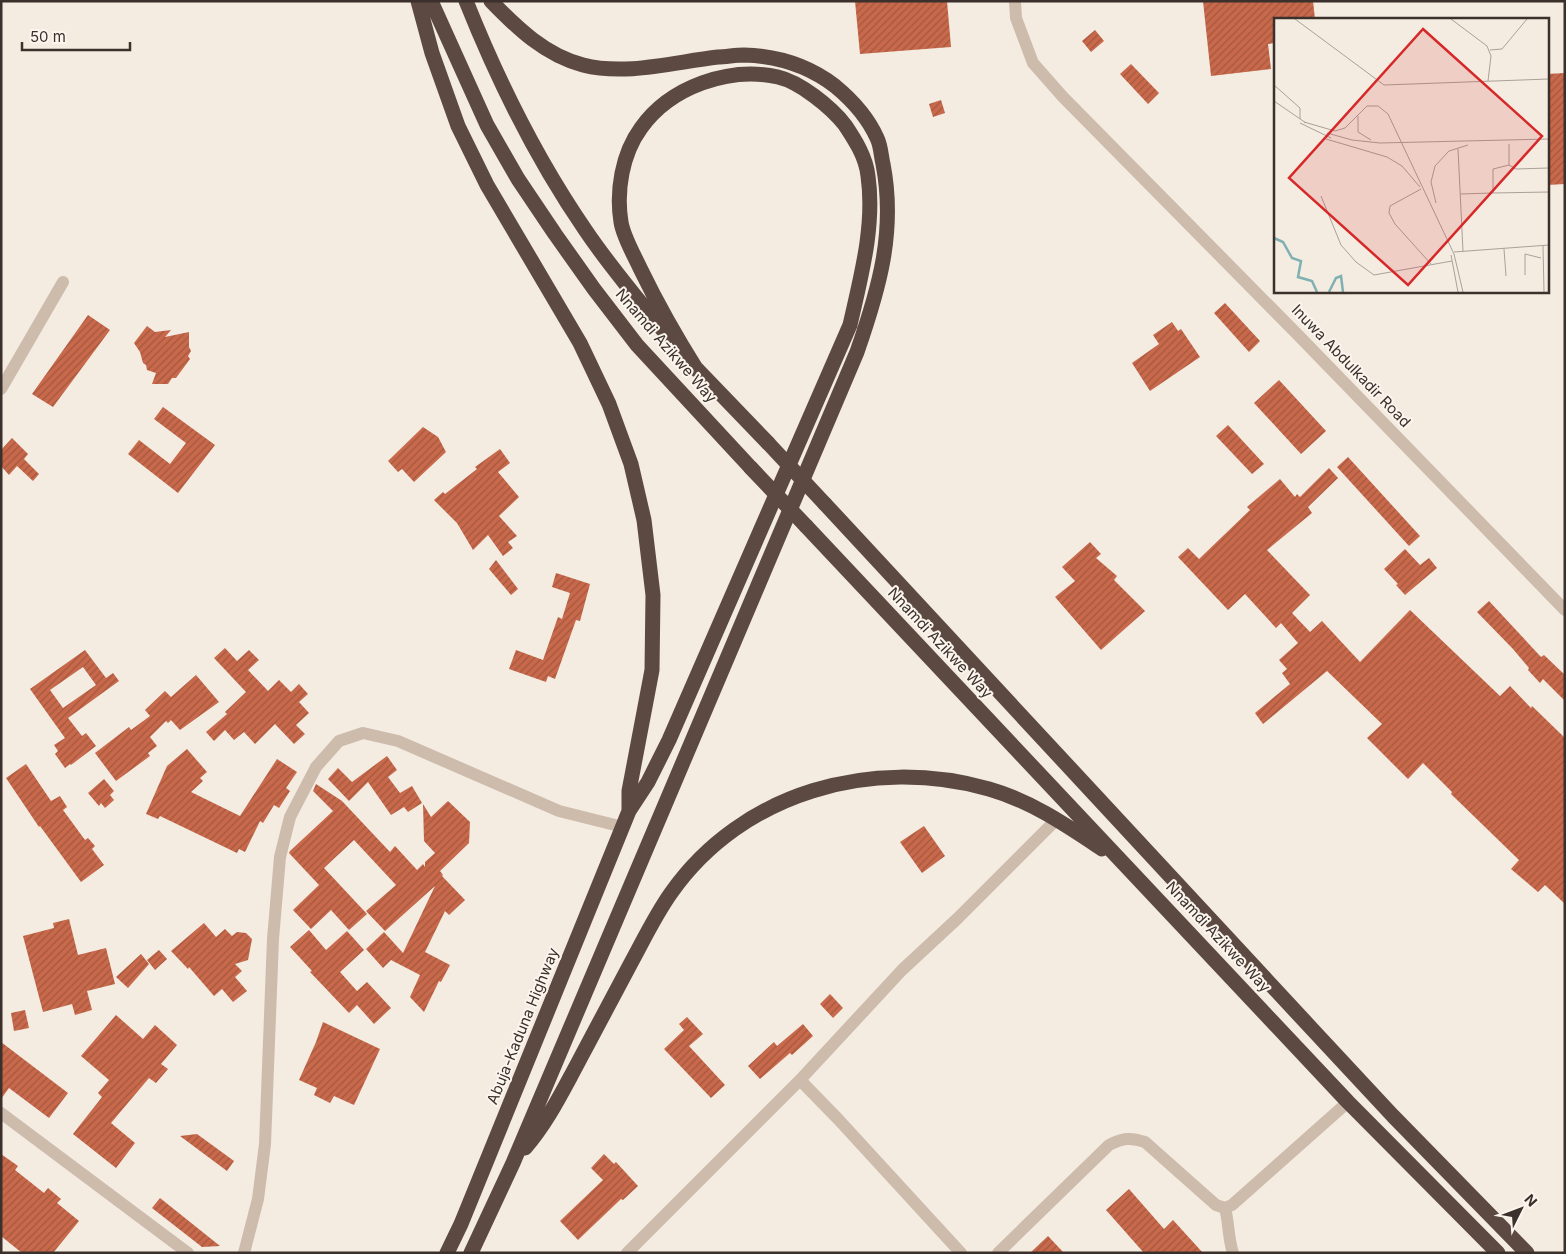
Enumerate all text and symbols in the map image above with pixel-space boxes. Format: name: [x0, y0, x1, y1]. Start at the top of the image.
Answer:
inset map: [1274, 18, 1548, 292]
scale bar: [22, 20, 130, 52]
text: 50 m: [30, 27, 66, 46]
street label: Nnamdi Azikwe Way: [612, 285, 721, 407]
street label: Inuwa Abdulkadir Road: [1288, 300, 1415, 431]
street label: Nnamdi Azikwe Way: [884, 583, 997, 703]
street label: Nnamdi Azikwe Way: [1162, 877, 1275, 997]
street label: Abuja-Kaduna Highway: [482, 944, 563, 1107]
north arrow: [1496, 1184, 1546, 1234]
text: N: [1521, 1190, 1541, 1210]

